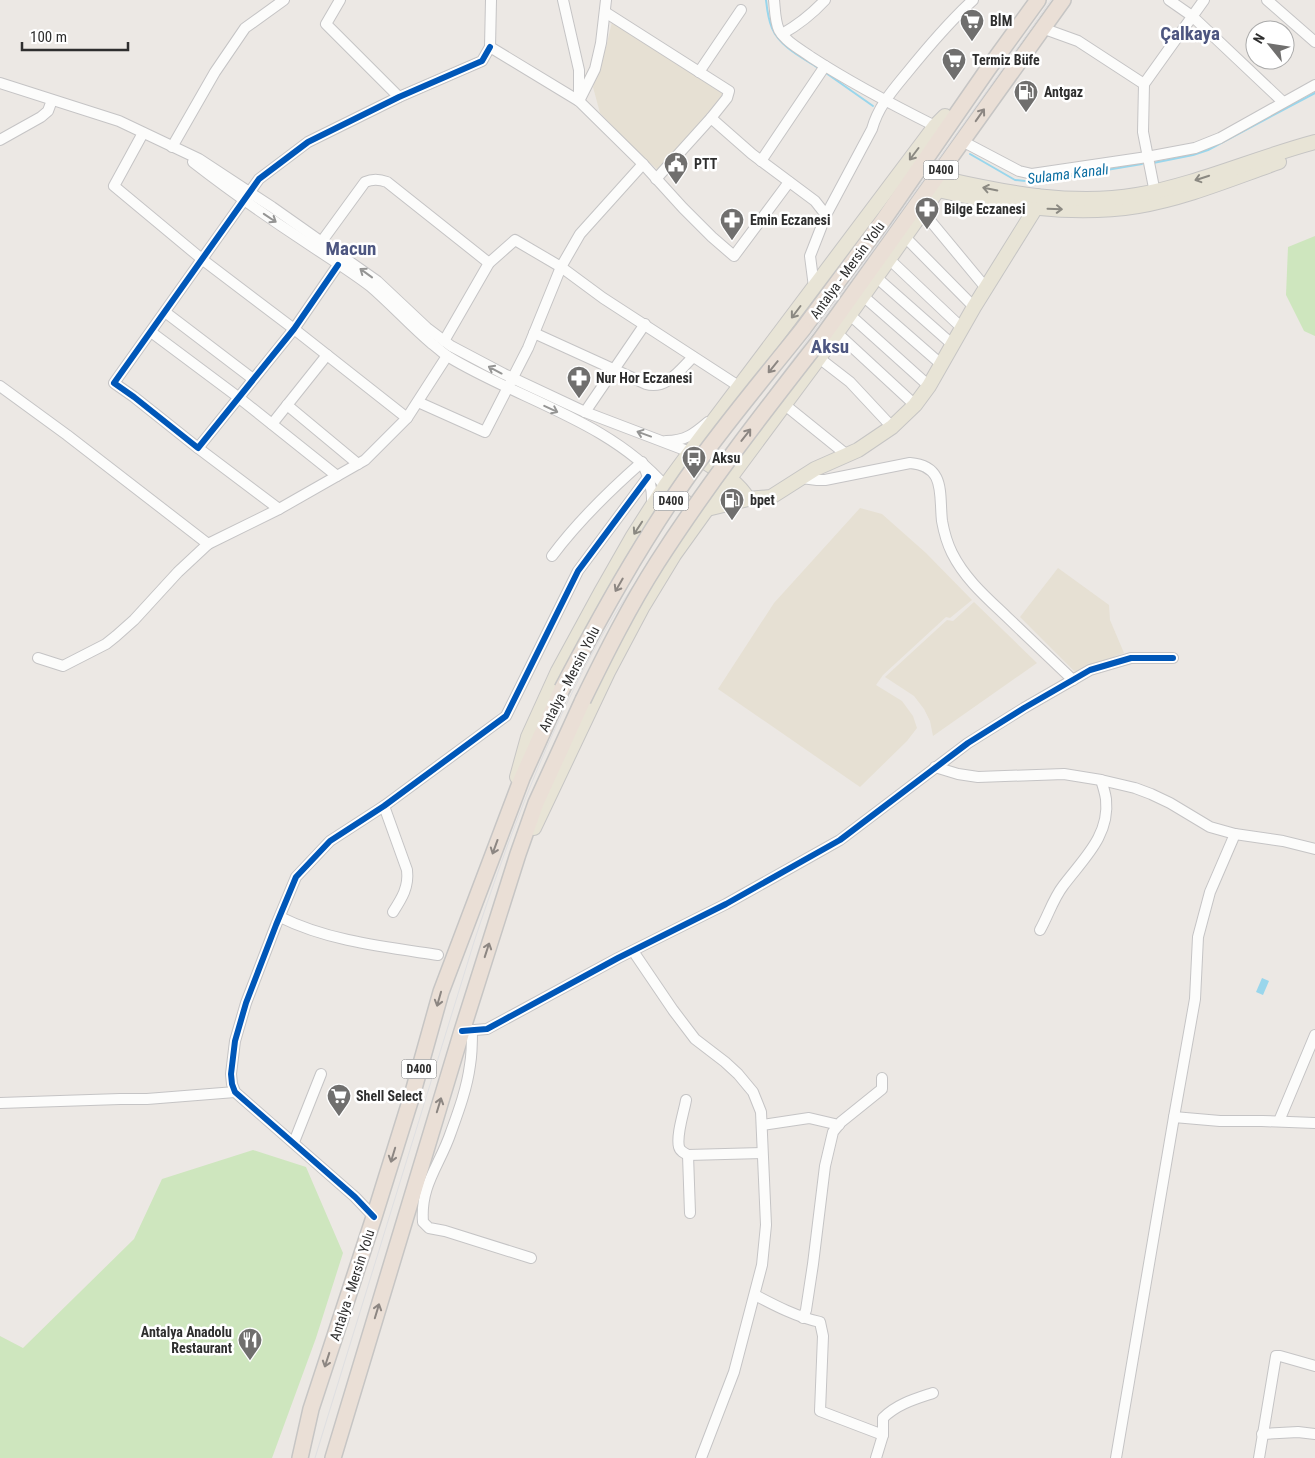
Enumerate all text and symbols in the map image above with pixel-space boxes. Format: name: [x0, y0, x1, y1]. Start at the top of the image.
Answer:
supermarket icon: BİM: [959, 8, 985, 42]
place label: BİM: [990, 13, 1012, 29]
scale bar: [22, 20, 129, 52]
north arrow: [1245, 20, 1295, 70]
district label: Çalkaya: [1160, 22, 1220, 45]
text: 100 m: [30, 28, 67, 46]
text: N: [1250, 31, 1268, 46]
supermarket icon: Termiz Büfe: [941, 47, 967, 81]
place label: Termiz Büfe: [972, 52, 1040, 68]
fuel station icon: Antgaz: [1013, 79, 1039, 113]
place label: Antgaz: [1044, 84, 1083, 100]
one-way arrow: [975, 108, 985, 122]
one-way arrow: [909, 147, 920, 160]
public building icon: PTT: [663, 151, 689, 185]
place label: PTT: [694, 156, 718, 172]
road number: D400: [924, 160, 958, 180]
water label: Sulama Kanalı: [1026, 160, 1110, 188]
one-way arrow: [1194, 173, 1210, 183]
one-way arrow: [982, 184, 998, 193]
pharmacy icon: Bilge Eczanesi: [914, 196, 940, 230]
place label: Bilge Eczanesi: [944, 201, 1025, 217]
one-way arrow: [1047, 204, 1063, 214]
pharmacy icon: Emin Eczanesi: [719, 207, 745, 241]
place label: Emin Eczanesi: [750, 212, 830, 228]
one-way arrow: [263, 213, 277, 223]
street label: Antalya - Mersin Yolu: [806, 218, 888, 322]
district label: Macun: [326, 237, 376, 260]
one-way arrow: [359, 268, 373, 278]
one-way arrow: [791, 305, 801, 319]
district label: Aksu: [811, 335, 849, 358]
one-way arrow: [767, 360, 778, 373]
one-way arrow: [488, 365, 503, 375]
pharmacy icon: Nur Hor Eczanesi: [566, 365, 592, 399]
place label: Nur Hor Eczanesi: [596, 370, 692, 386]
one-way arrow: [543, 405, 558, 414]
one-way arrow: [741, 428, 751, 442]
one-way arrow: [637, 429, 653, 438]
bus stop icon: Aksu: [681, 445, 707, 479]
place label: Aksu: [712, 450, 740, 466]
fuel station icon: bpet: [719, 487, 745, 521]
road number: D400: [654, 492, 688, 511]
place label: bpet: [750, 492, 775, 508]
one-way arrow: [633, 520, 643, 534]
one-way arrow: [613, 578, 623, 592]
street label: Antalya - Mersin Yolu: [536, 624, 602, 734]
one-way arrow: [490, 839, 499, 854]
one-way arrow: [483, 942, 493, 958]
one-way arrow: [434, 991, 444, 1007]
road number: D400: [402, 1060, 436, 1078]
supermarket icon: Shell Select: [326, 1083, 352, 1117]
place label: Shell Select: [356, 1088, 423, 1104]
one-way arrow: [435, 1097, 445, 1113]
one-way arrow: [388, 1147, 398, 1163]
street label: Antalya - Mersin Yolu: [326, 1227, 378, 1343]
one-way arrow: [373, 1303, 383, 1319]
place label: Antalya Anadolu Restaurant: [141, 1324, 232, 1356]
restaurant icon: Antalya Anadolu Restaurant: [237, 1327, 263, 1361]
one-way arrow: [322, 1351, 331, 1367]

